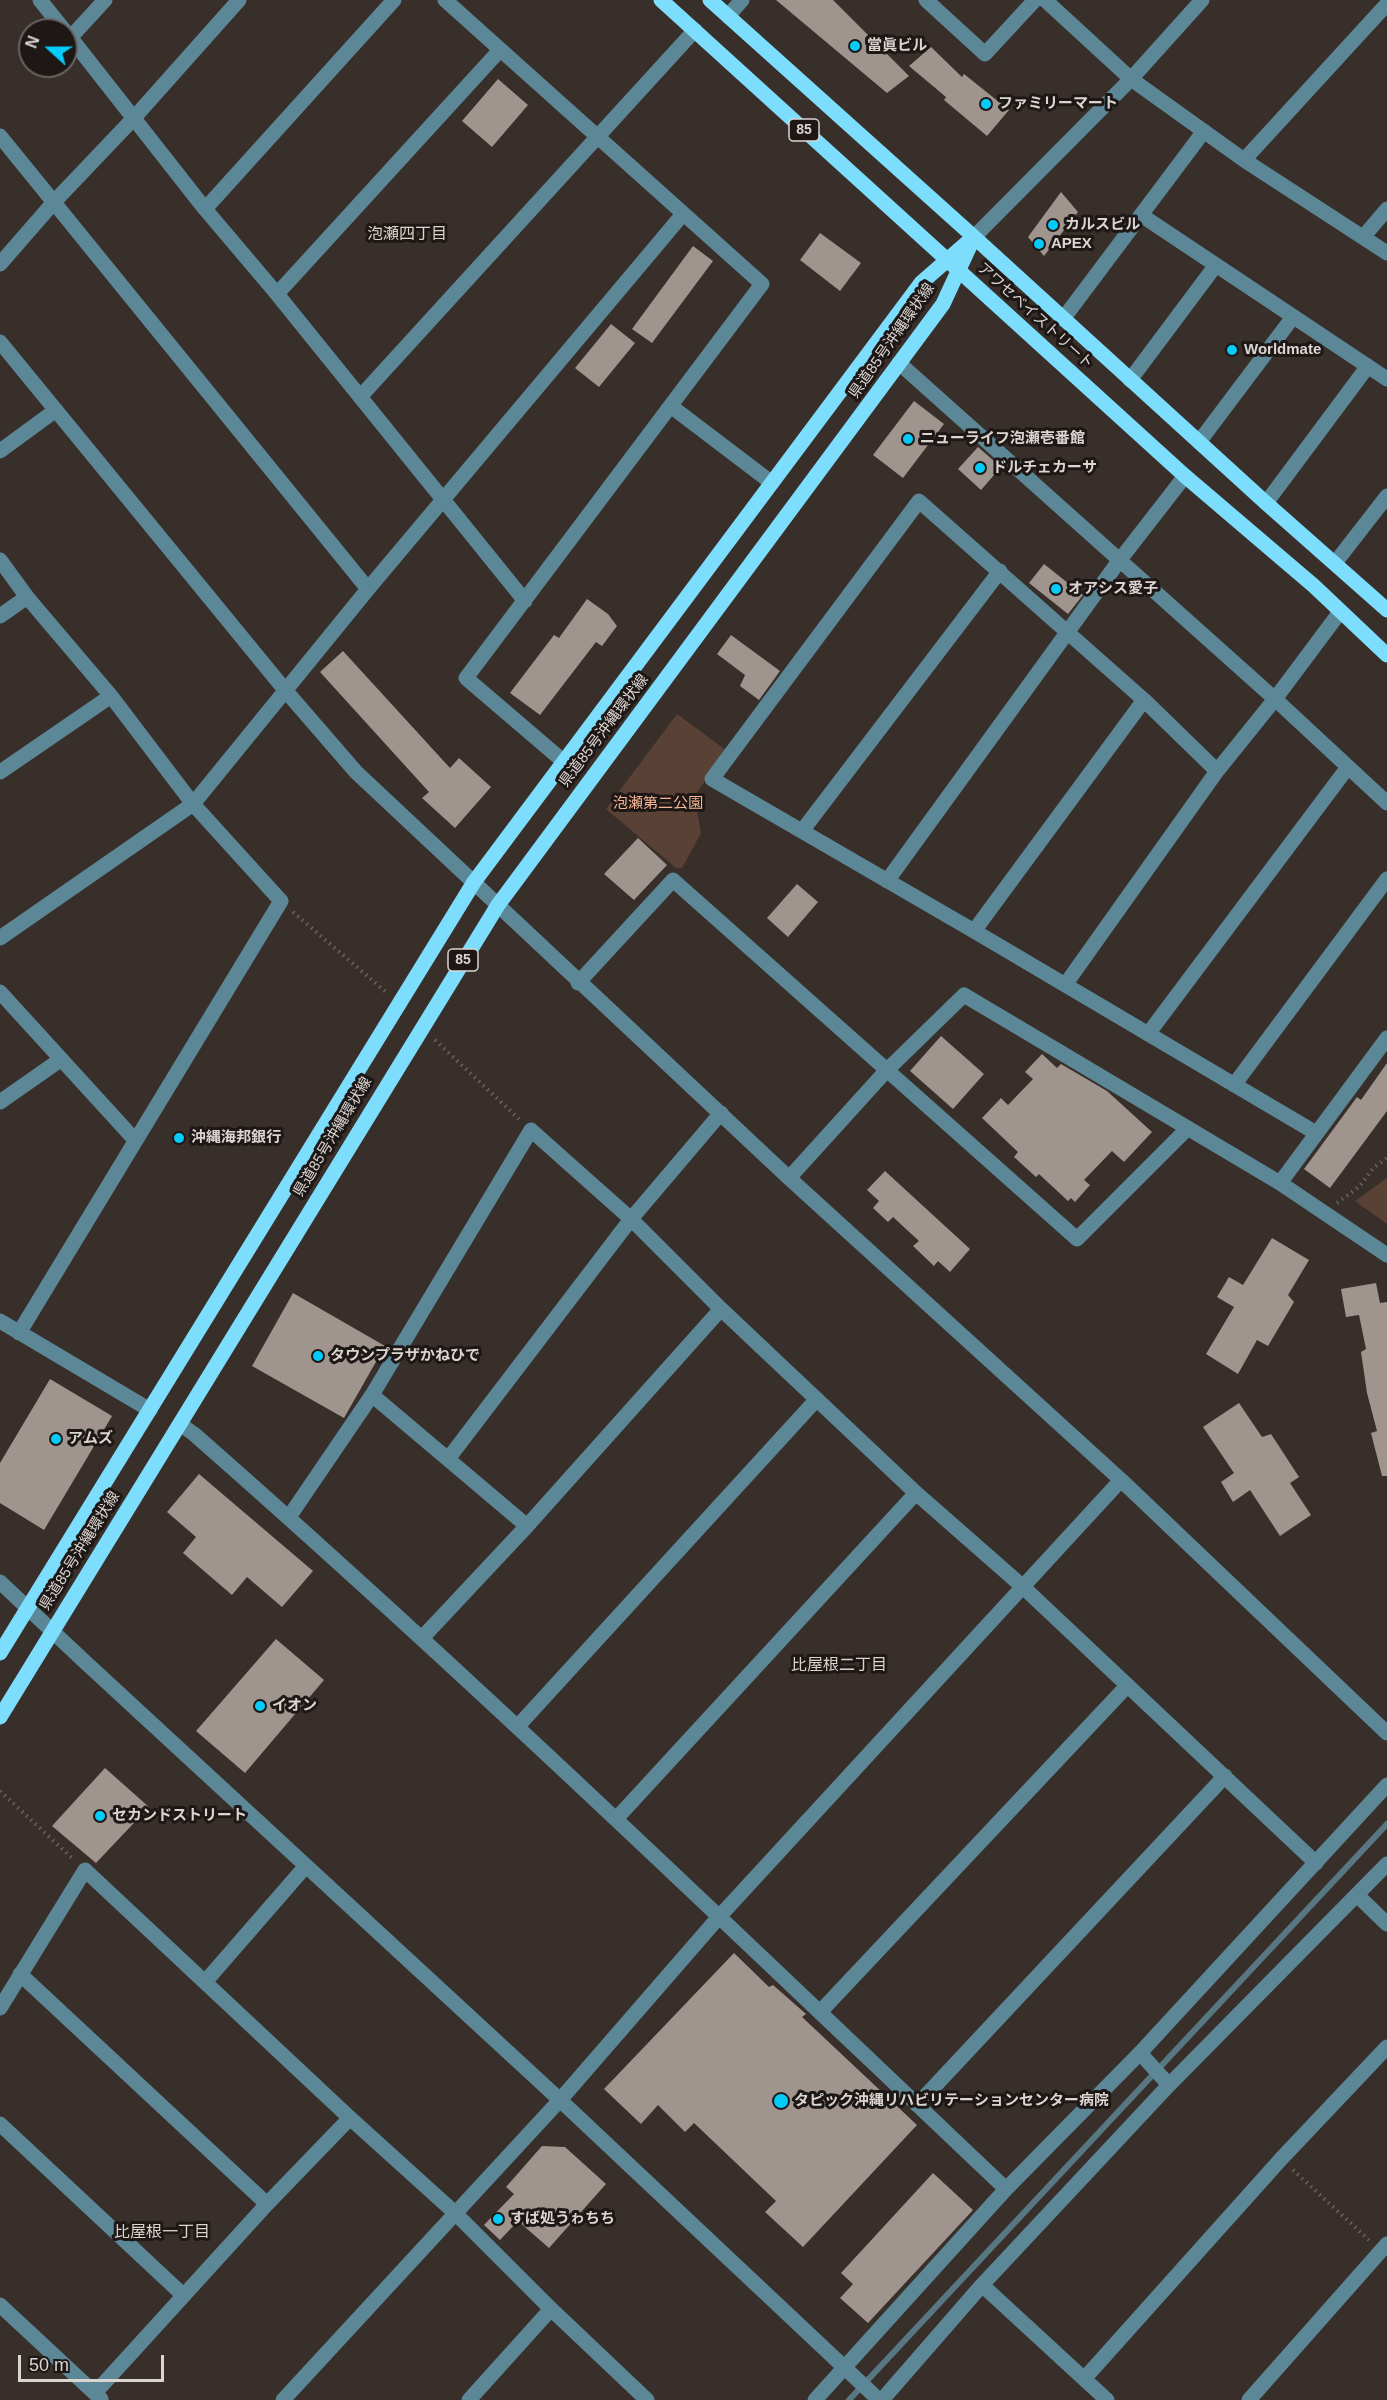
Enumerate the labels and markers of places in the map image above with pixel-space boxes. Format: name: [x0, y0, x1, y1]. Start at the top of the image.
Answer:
place label: 當眞ビル: [867, 37, 927, 55]
marker: 當眞ビル: [848, 39, 862, 53]
place label: ファミリーマート: [998, 95, 1118, 113]
marker: ファミリーマート: [979, 97, 993, 111]
place label: カルスビル: [1065, 216, 1140, 234]
marker: カルスビル: [1046, 218, 1060, 232]
place label: APEX: [1051, 235, 1092, 253]
marker: APEX: [1032, 237, 1046, 251]
place label: Worldmate: [1244, 341, 1321, 359]
marker: Worldmate: [1225, 343, 1239, 357]
place label: ニューライフ泡瀬壱番館: [920, 430, 1085, 448]
marker: ニューライフ泡瀬壱番館: [901, 432, 915, 446]
place label: ドルチェカーサ: [992, 459, 1097, 477]
marker: ドルチェカーサ: [973, 461, 987, 475]
place label: オアシス愛子: [1068, 580, 1158, 598]
marker: オアシス愛子: [1049, 582, 1063, 596]
place label: 沖縄海邦銀行: [191, 1129, 281, 1147]
marker: 沖縄海邦銀行: [172, 1131, 186, 1145]
place label: タウンプラザかねひで: [330, 1347, 480, 1365]
marker: タウンプラザかねひで: [311, 1349, 325, 1363]
place label: アムズ: [68, 1430, 113, 1448]
marker: アムズ: [49, 1432, 63, 1446]
place label: イオン: [272, 1697, 317, 1715]
marker: イオン: [253, 1699, 267, 1713]
place label: セカンドストリート: [112, 1807, 247, 1825]
marker: セカンドストリート: [93, 1809, 107, 1823]
marker: タピック沖縄リハビリテーションセンター病院: [772, 2092, 790, 2110]
place label: タピック沖縄リハビリテーションセンター病院: [794, 2092, 1109, 2110]
place label: すば処うゎちち: [510, 2210, 615, 2228]
marker: すば処うゎちち: [491, 2212, 505, 2226]

